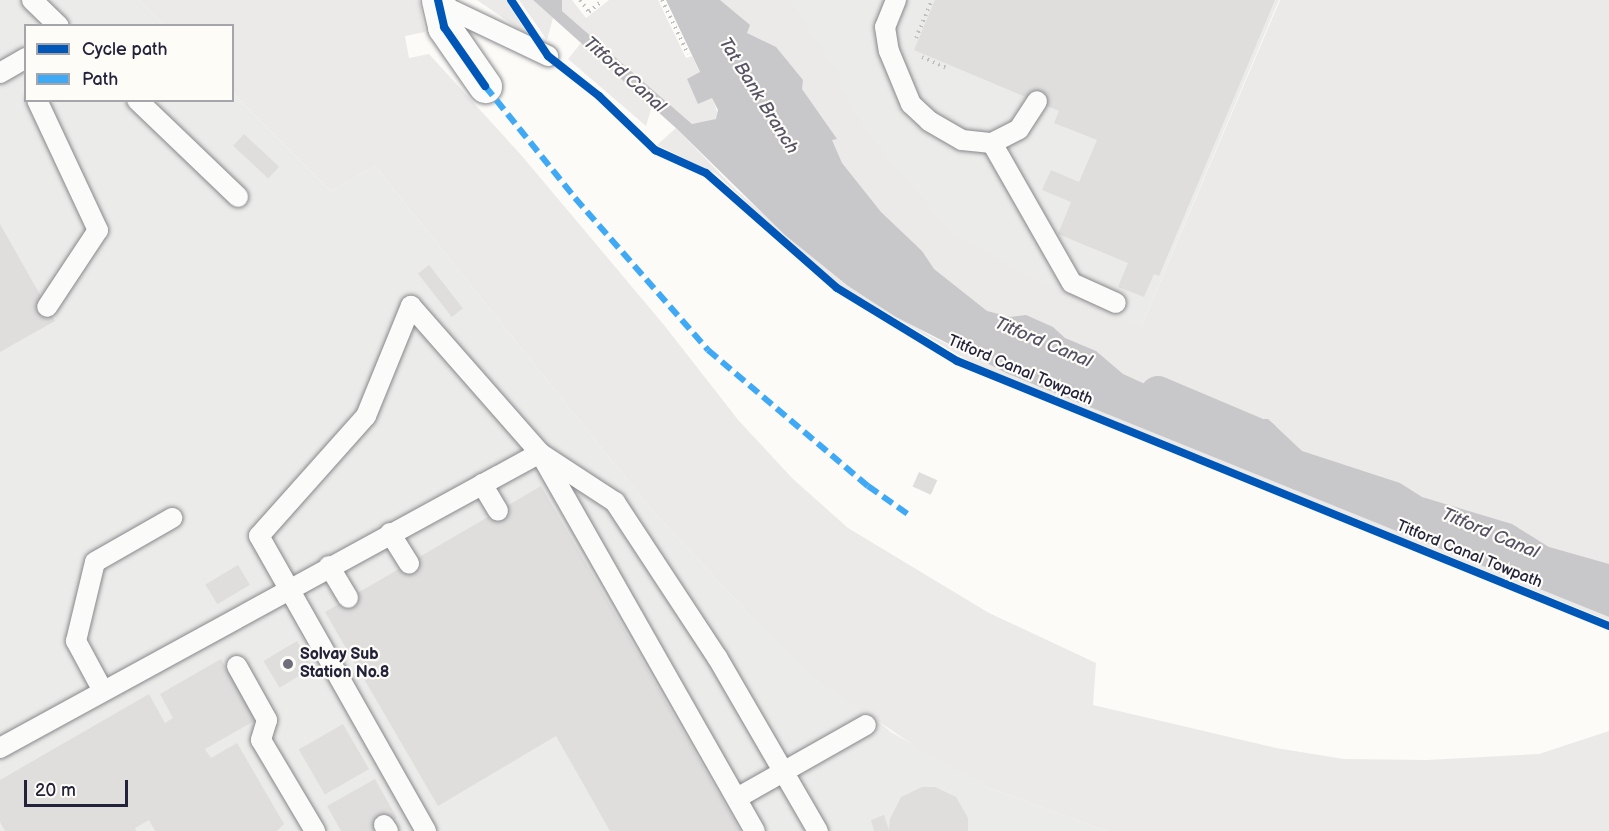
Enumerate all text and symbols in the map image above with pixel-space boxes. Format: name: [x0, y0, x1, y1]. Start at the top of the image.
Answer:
legend: [24, 24, 234, 102]
water label: Titford Canal: [578, 32, 670, 118]
water label: Tat Bank Branch: [714, 34, 802, 158]
text: Cycle path: [82, 39, 168, 60]
text: Path: [82, 69, 118, 90]
water label: Titford Canal: [991, 313, 1095, 373]
street label: Titford Canal Towpath: [944, 332, 1096, 410]
water label: Titford Canal: [1438, 504, 1542, 564]
street label: Titford Canal Towpath: [1393, 517, 1545, 593]
place label: Solvay Sub Station No.8: [300, 645, 389, 683]
marker: Solvay Sub Station No.8: [281, 657, 295, 671]
scale bar: [27, 768, 130, 806]
text: 20 m: [35, 780, 76, 801]

